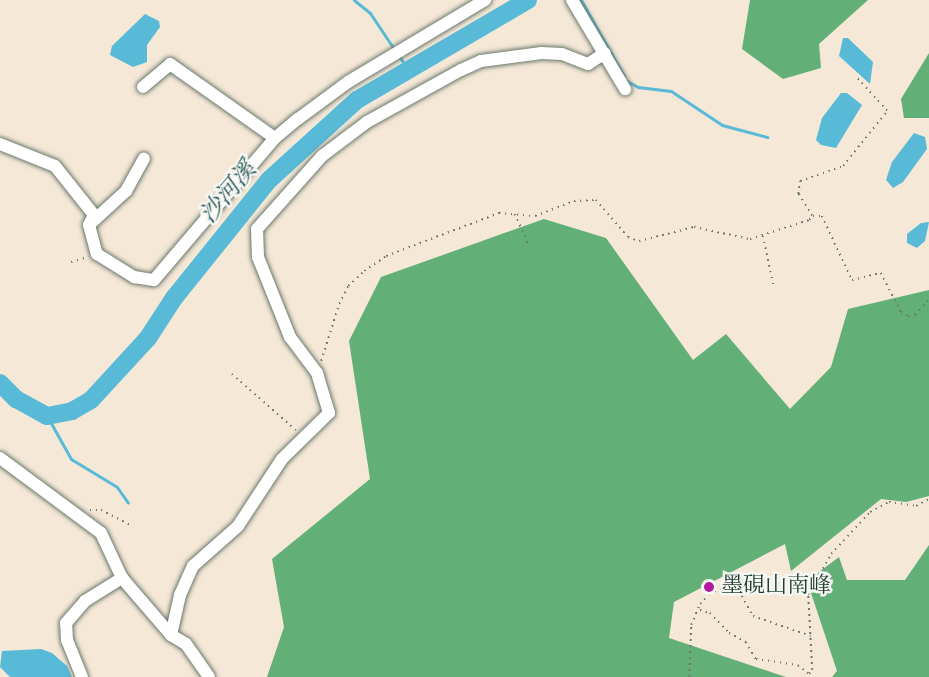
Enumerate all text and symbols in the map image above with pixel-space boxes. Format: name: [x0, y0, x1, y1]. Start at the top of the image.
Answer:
water label: 沙河溪: [195, 156, 263, 230]
place label: 墨硯山南峰: [721, 574, 831, 600]
marker: 墨硯山南峰: [702, 580, 716, 594]

